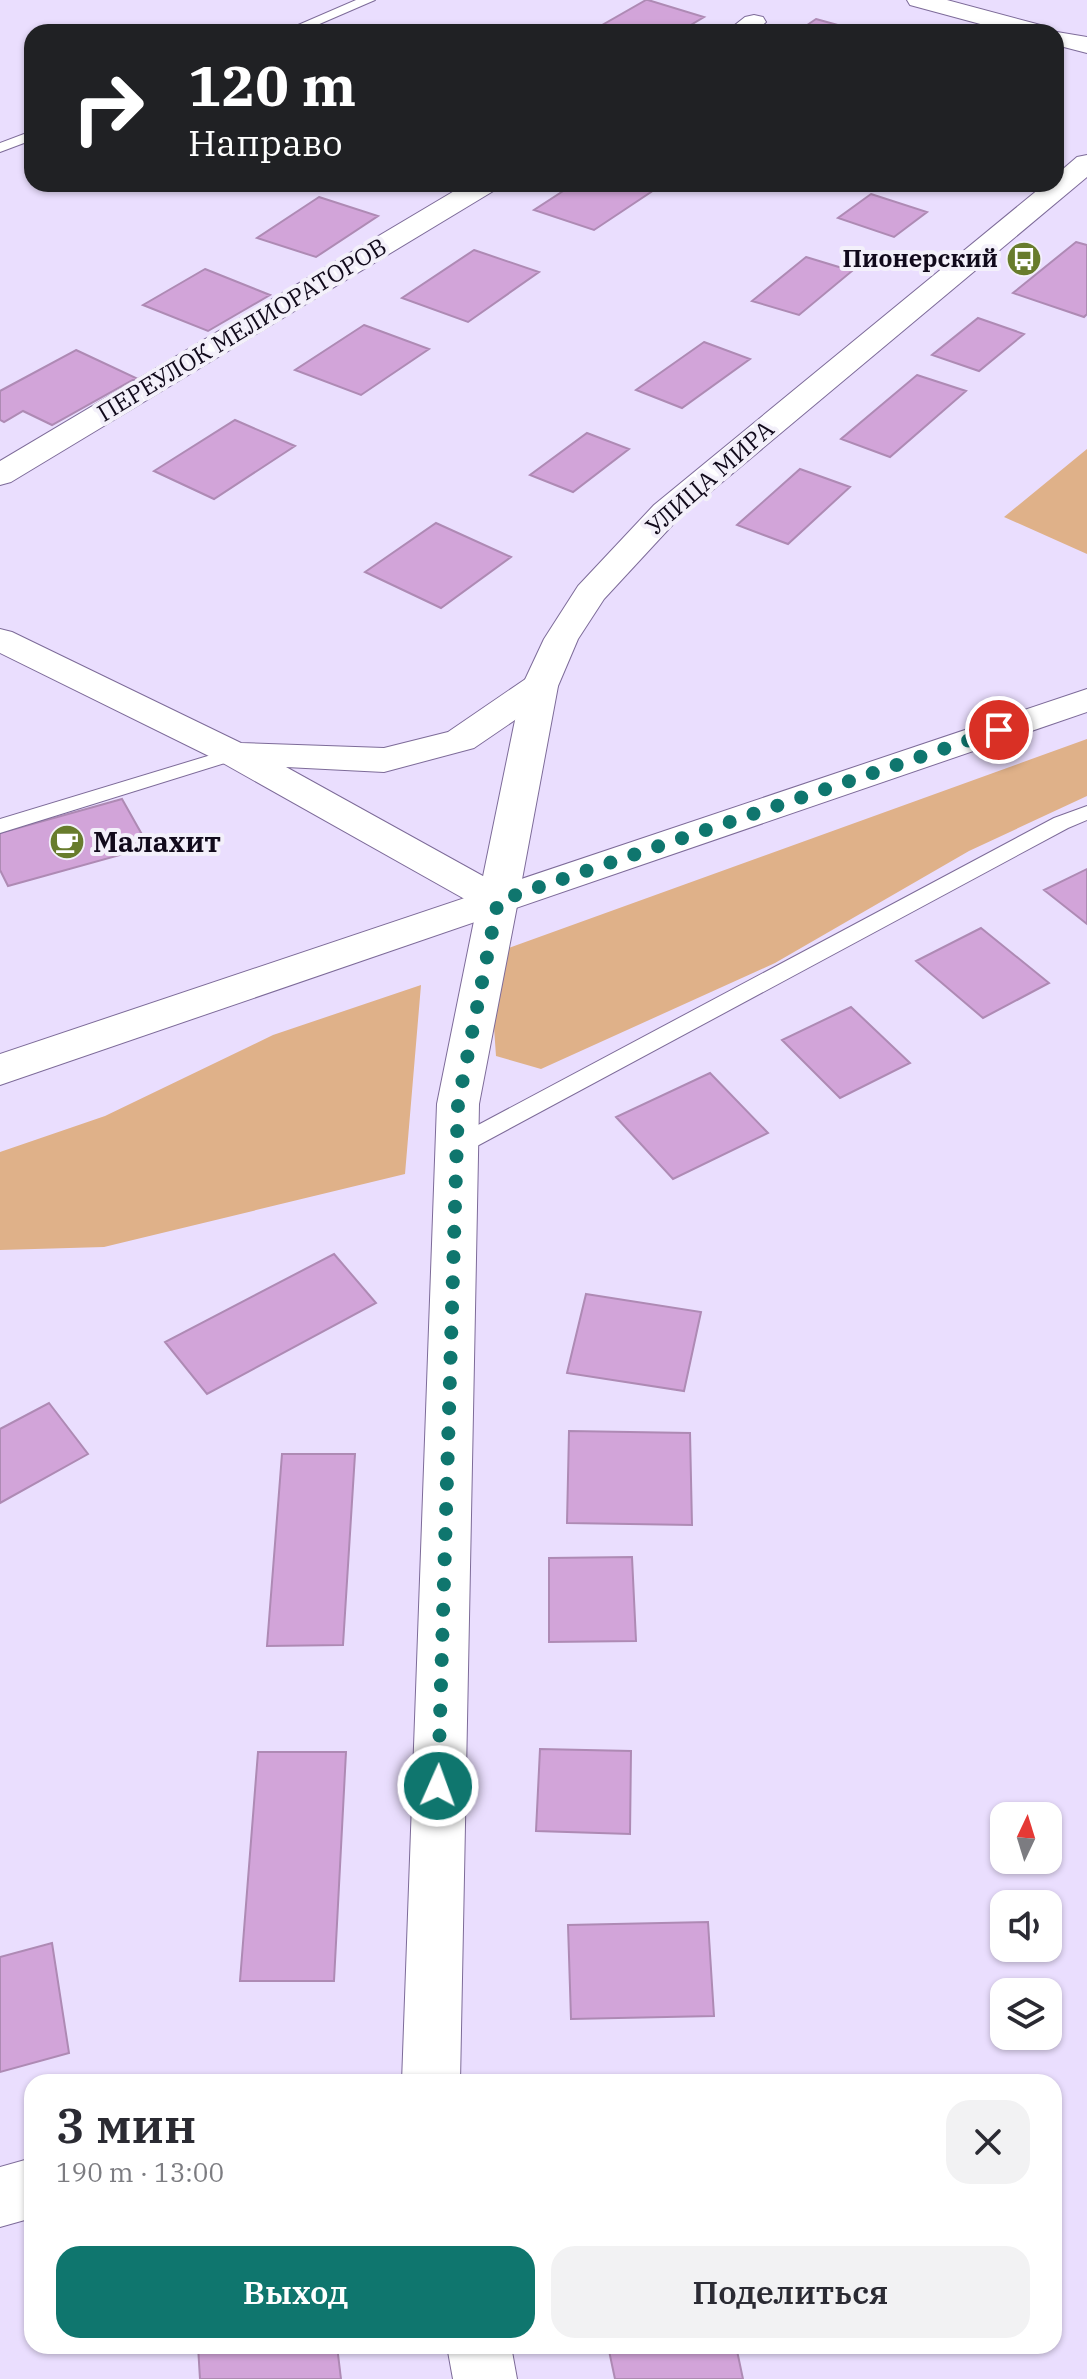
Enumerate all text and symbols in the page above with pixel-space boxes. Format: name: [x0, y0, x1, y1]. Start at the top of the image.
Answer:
text: 120 m: [188, 49, 356, 121]
icon: right: [56, 56, 160, 160]
text: Направо: [188, 119, 343, 166]
street label: ПЕРЕУЛОК МЕЛИОРАТОРОВ: [91, 230, 392, 428]
bus stop icon: Пионерский: [1005, 240, 1043, 278]
place label: Пионерский: [843, 242, 998, 274]
street label: УЛИЦА МИРА: [638, 412, 781, 542]
pin: [965, 696, 1033, 764]
icon: arrive: [977, 708, 1021, 752]
cafe icon: Малахит: [48, 823, 86, 861]
place label: Малахит: [93, 823, 221, 860]
position arrow: [396, 1744, 480, 1828]
north arrow: [990, 1802, 1062, 1874]
map controls: [990, 1802, 1062, 2050]
button: sound: [990, 1890, 1062, 1962]
button: layers: [990, 1978, 1062, 2050]
text: 3 мин: [56, 2094, 196, 2156]
button: close: [946, 2100, 1030, 2184]
text: 190 m · 13:00: [56, 2155, 224, 2189]
button: Выход: [56, 2246, 535, 2338]
button: Поделиться: [551, 2246, 1030, 2338]

